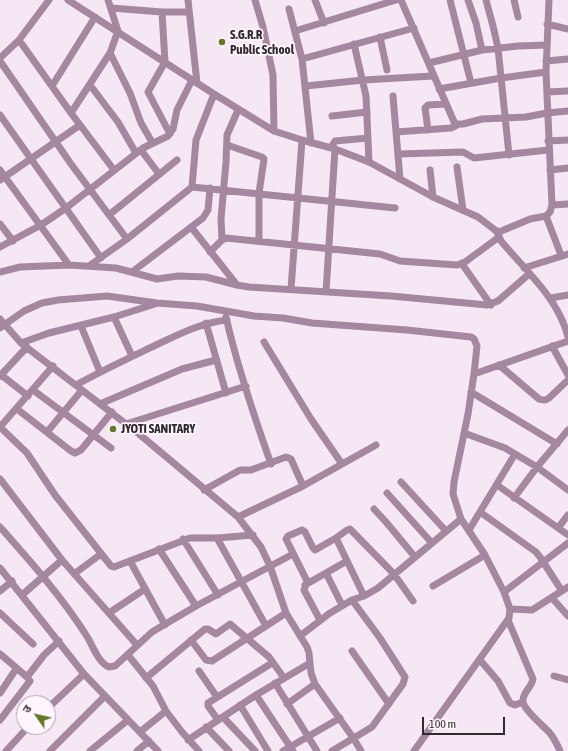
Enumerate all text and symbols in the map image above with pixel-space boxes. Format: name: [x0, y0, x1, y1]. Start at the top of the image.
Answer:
place label: S.G.R.R Public School: [230, 27, 294, 58]
marker: S.G.R.R Public School: [217, 37, 227, 47]
place label: JYOTI SANITARY: [121, 421, 195, 437]
marker: JYOTI SANITARY: [108, 424, 118, 434]
north arrow: [16, 695, 56, 735]
text: उ: [20, 703, 34, 715]
scale bar: [424, 709, 507, 735]
text: 100 m: [429, 717, 456, 731]

